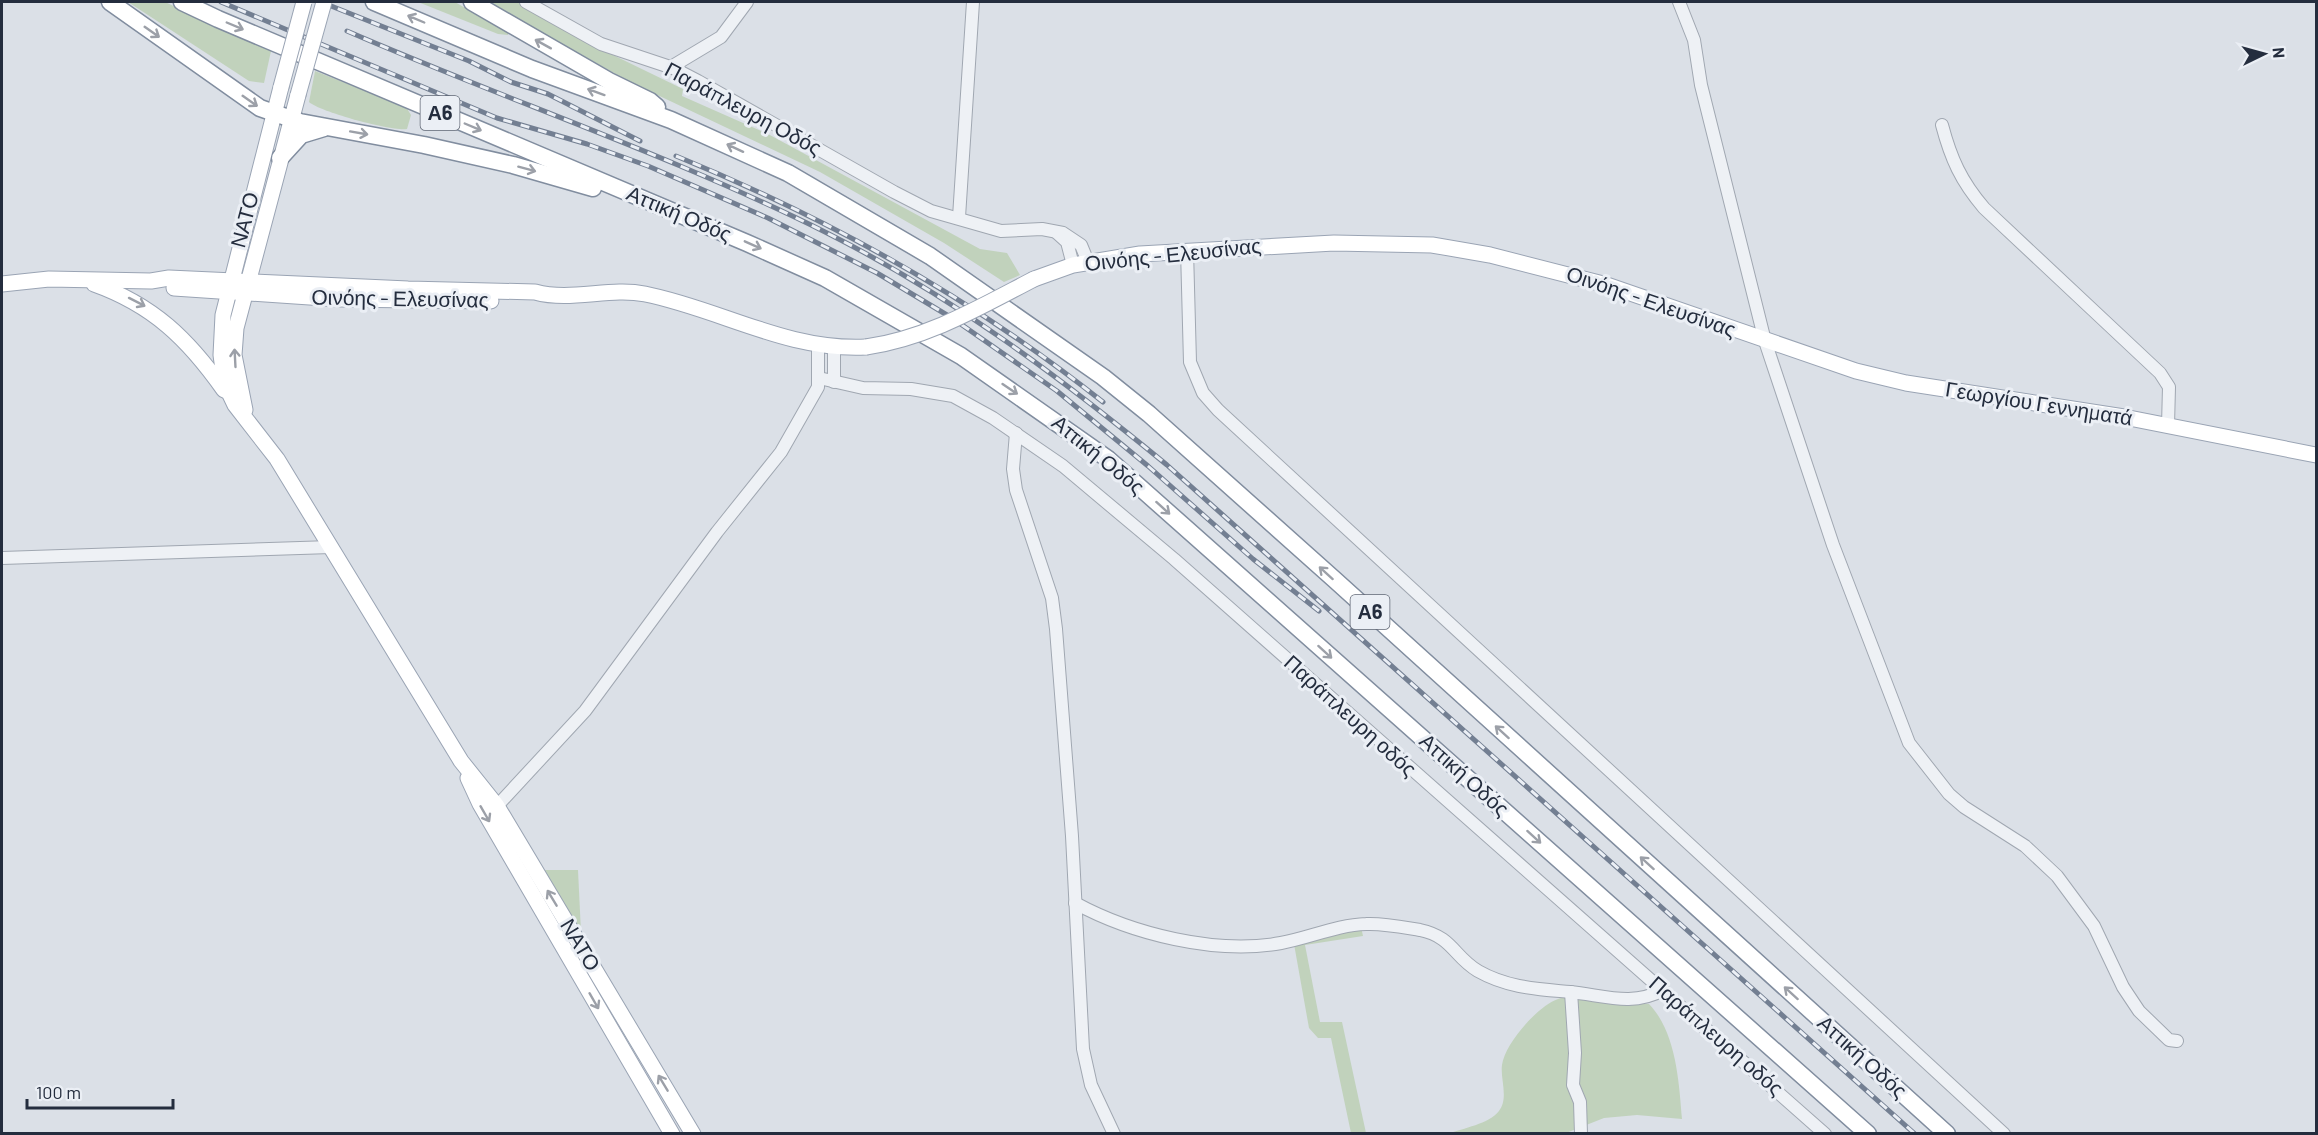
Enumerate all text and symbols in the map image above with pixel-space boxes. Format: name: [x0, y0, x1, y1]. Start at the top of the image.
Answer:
one-way arrow: [407, 13, 425, 24]
one-way arrow: [226, 21, 244, 32]
north arrow: [2234, 24, 2294, 84]
one-way arrow: [144, 26, 160, 38]
one-way arrow: [535, 37, 552, 49]
text: N: [2270, 47, 2289, 59]
street label: Παράπλευρη Οδός: [661, 56, 826, 160]
one-way arrow: [587, 86, 606, 97]
one-way arrow: [241, 95, 258, 107]
road number: Α6: [420, 96, 460, 130]
one-way arrow: [463, 122, 482, 133]
one-way arrow: [349, 128, 368, 139]
one-way arrow: [727, 141, 745, 153]
one-way arrow: [518, 164, 537, 176]
street label: Αττική Οδός: [623, 179, 736, 246]
street label: ΝΑΤΟ: [224, 189, 263, 250]
street label: Οινόης - Ελευσίνας: [1083, 232, 1262, 275]
one-way arrow: [743, 240, 762, 251]
street label: Οινόης - Ελευσίνας: [1564, 260, 1739, 341]
street label: Οινόης - Ελευσίνας: [311, 283, 489, 312]
one-way arrow: [127, 297, 145, 308]
one-way arrow: [229, 349, 240, 369]
street label: Γεωργίου Γεννηματά: [1944, 375, 2135, 430]
one-way arrow: [1001, 383, 1017, 395]
street label: Αττική Οδός: [1048, 409, 1150, 499]
one-way arrow: [1156, 501, 1171, 515]
one-way arrow: [1319, 566, 1334, 580]
road number: Α6: [1350, 595, 1390, 629]
one-way arrow: [1317, 645, 1332, 659]
street label: Παράπλευρη οδός: [1280, 649, 1422, 781]
one-way arrow: [1495, 725, 1510, 739]
street label: Αττική Οδός: [1415, 727, 1515, 820]
one-way arrow: [480, 805, 492, 822]
one-way arrow: [1526, 830, 1541, 844]
one-way arrow: [1640, 856, 1655, 870]
one-way arrow: [546, 890, 558, 907]
street label: ΝΑΤΟ: [556, 914, 607, 975]
street label: Παράπλευρη οδός: [1645, 970, 1789, 1100]
one-way arrow: [1784, 986, 1799, 1000]
one-way arrow: [589, 992, 601, 1009]
street label: Αττική Οδός: [1813, 1009, 1913, 1102]
scale bar: [27, 1072, 172, 1110]
one-way arrow: [656, 1075, 668, 1092]
text: 100 m: [36, 1081, 81, 1103]

